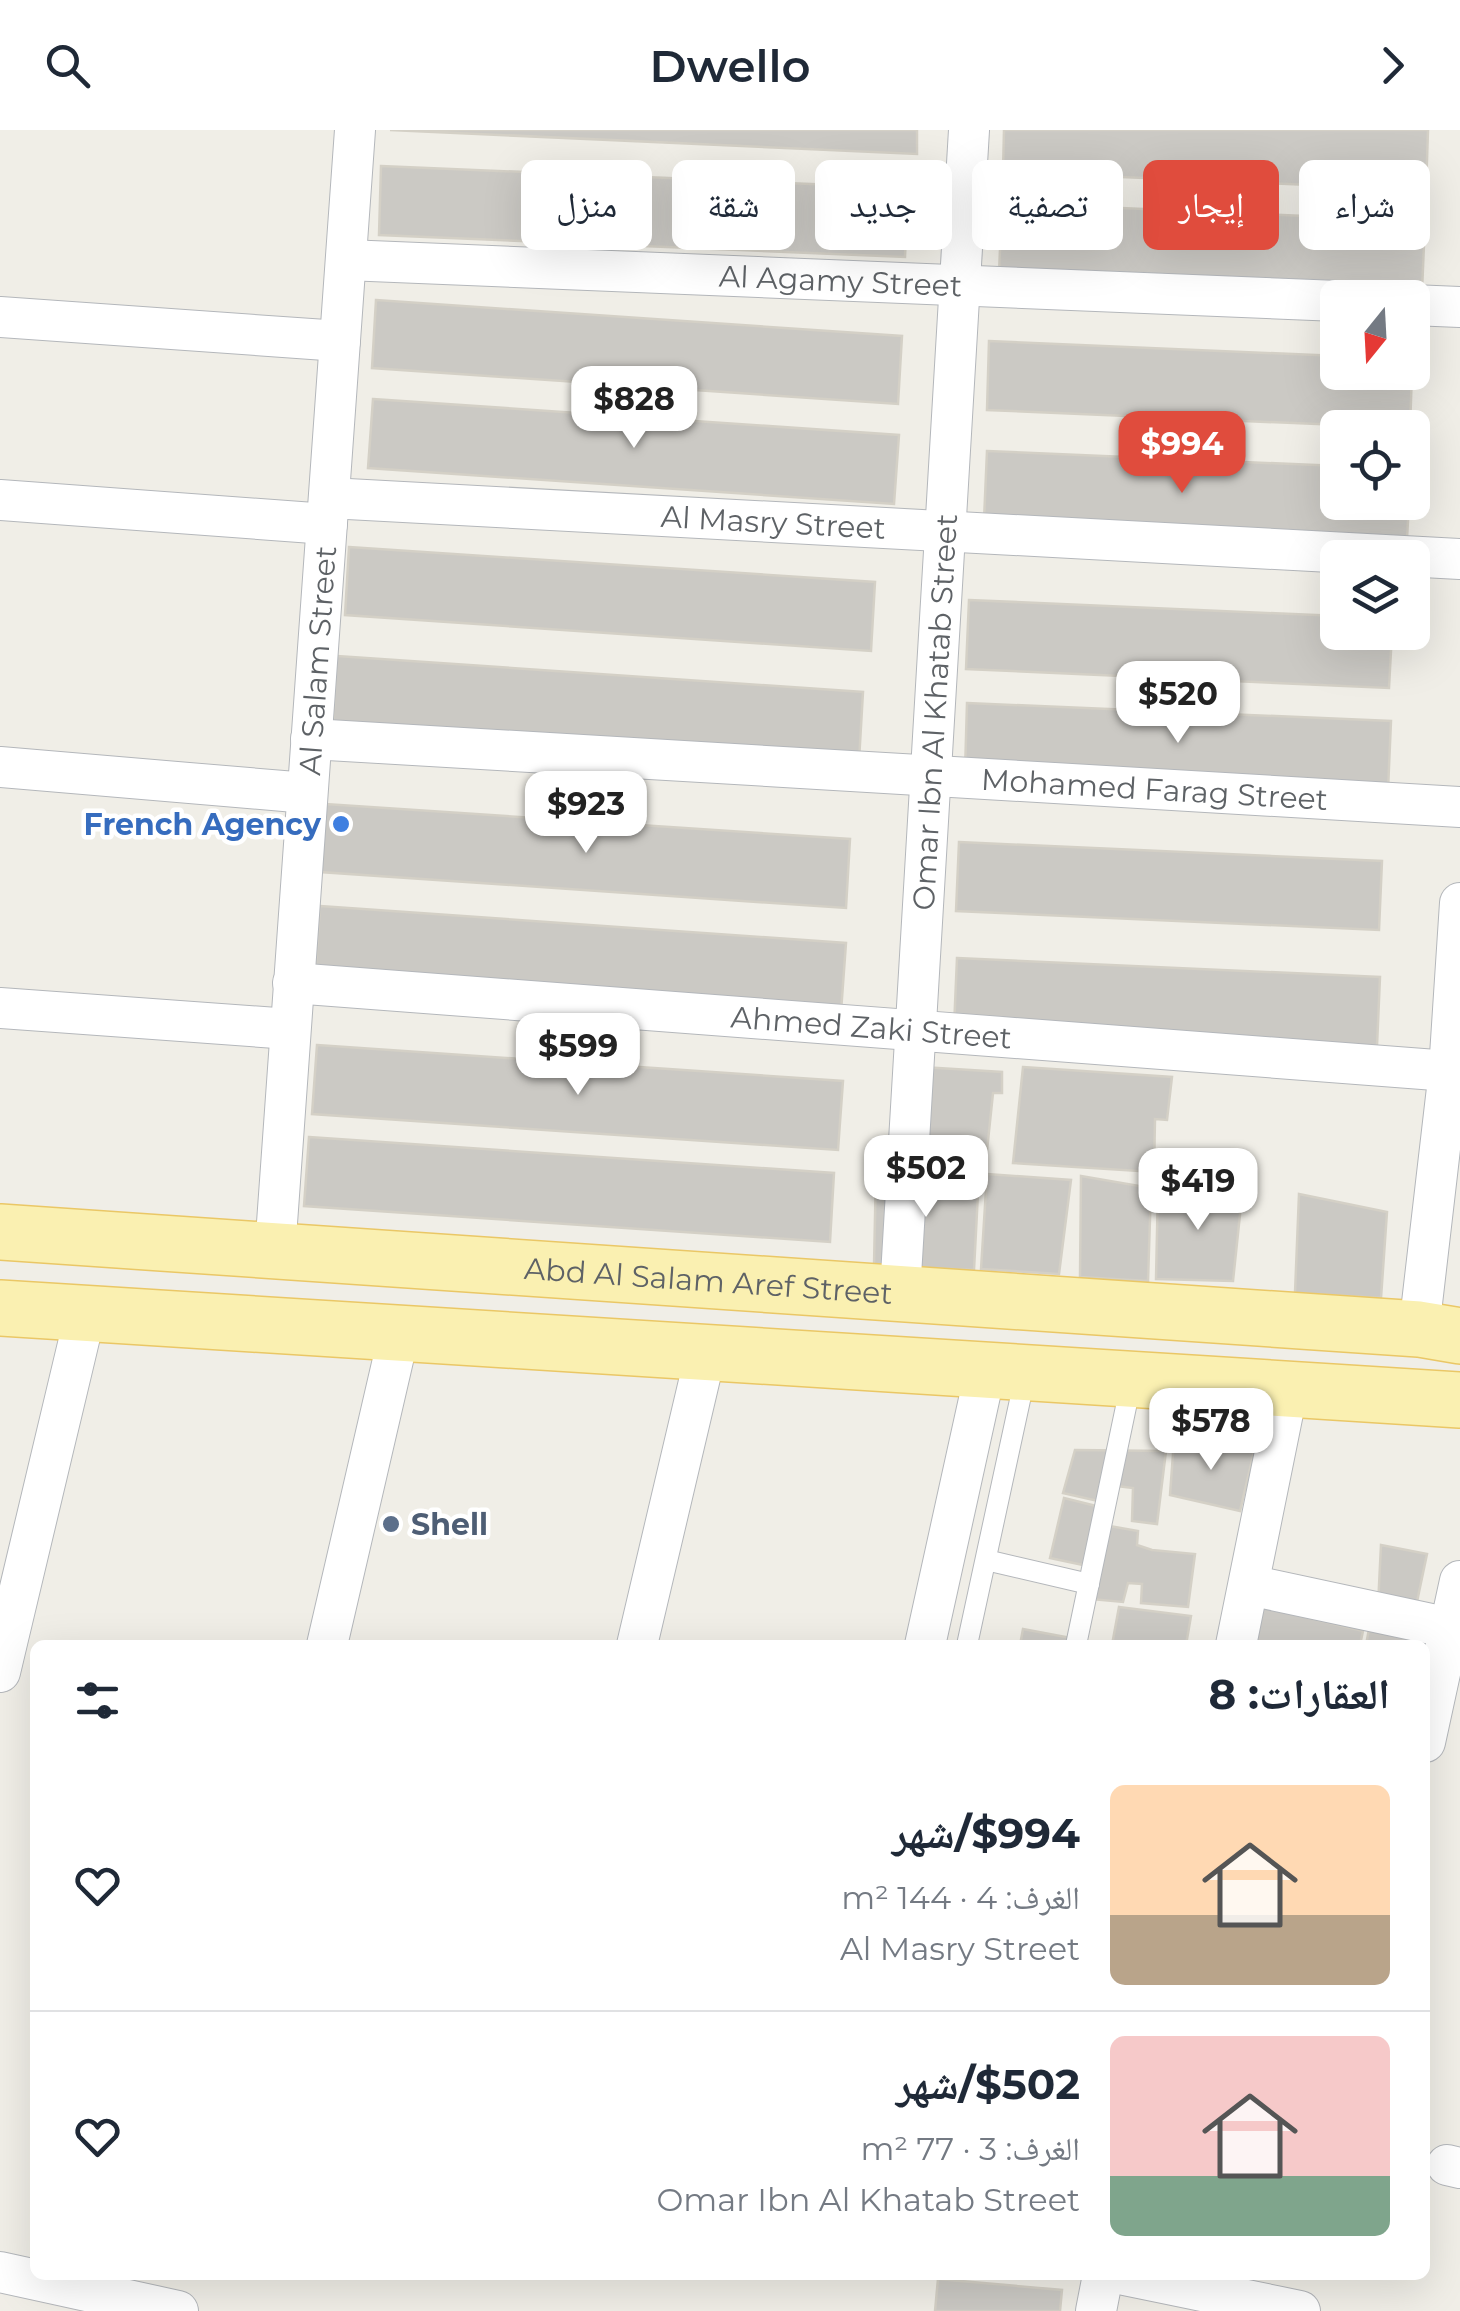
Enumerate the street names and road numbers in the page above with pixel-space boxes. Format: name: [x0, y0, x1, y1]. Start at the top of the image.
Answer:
street label: Al Agamy Street: [718, 257, 963, 304]
street label: Al Masry Street: [660, 497, 887, 547]
street label: Omar Ibn Al Khatab Street: [904, 513, 965, 911]
street label: Al Salam Street: [291, 545, 344, 776]
street label: Mohamed Farag Street: [980, 760, 1329, 818]
street label: Ahmed Zaki Street: [729, 998, 1013, 1056]
street label: Abd Al Salam Aref Street: [523, 1249, 894, 1311]

